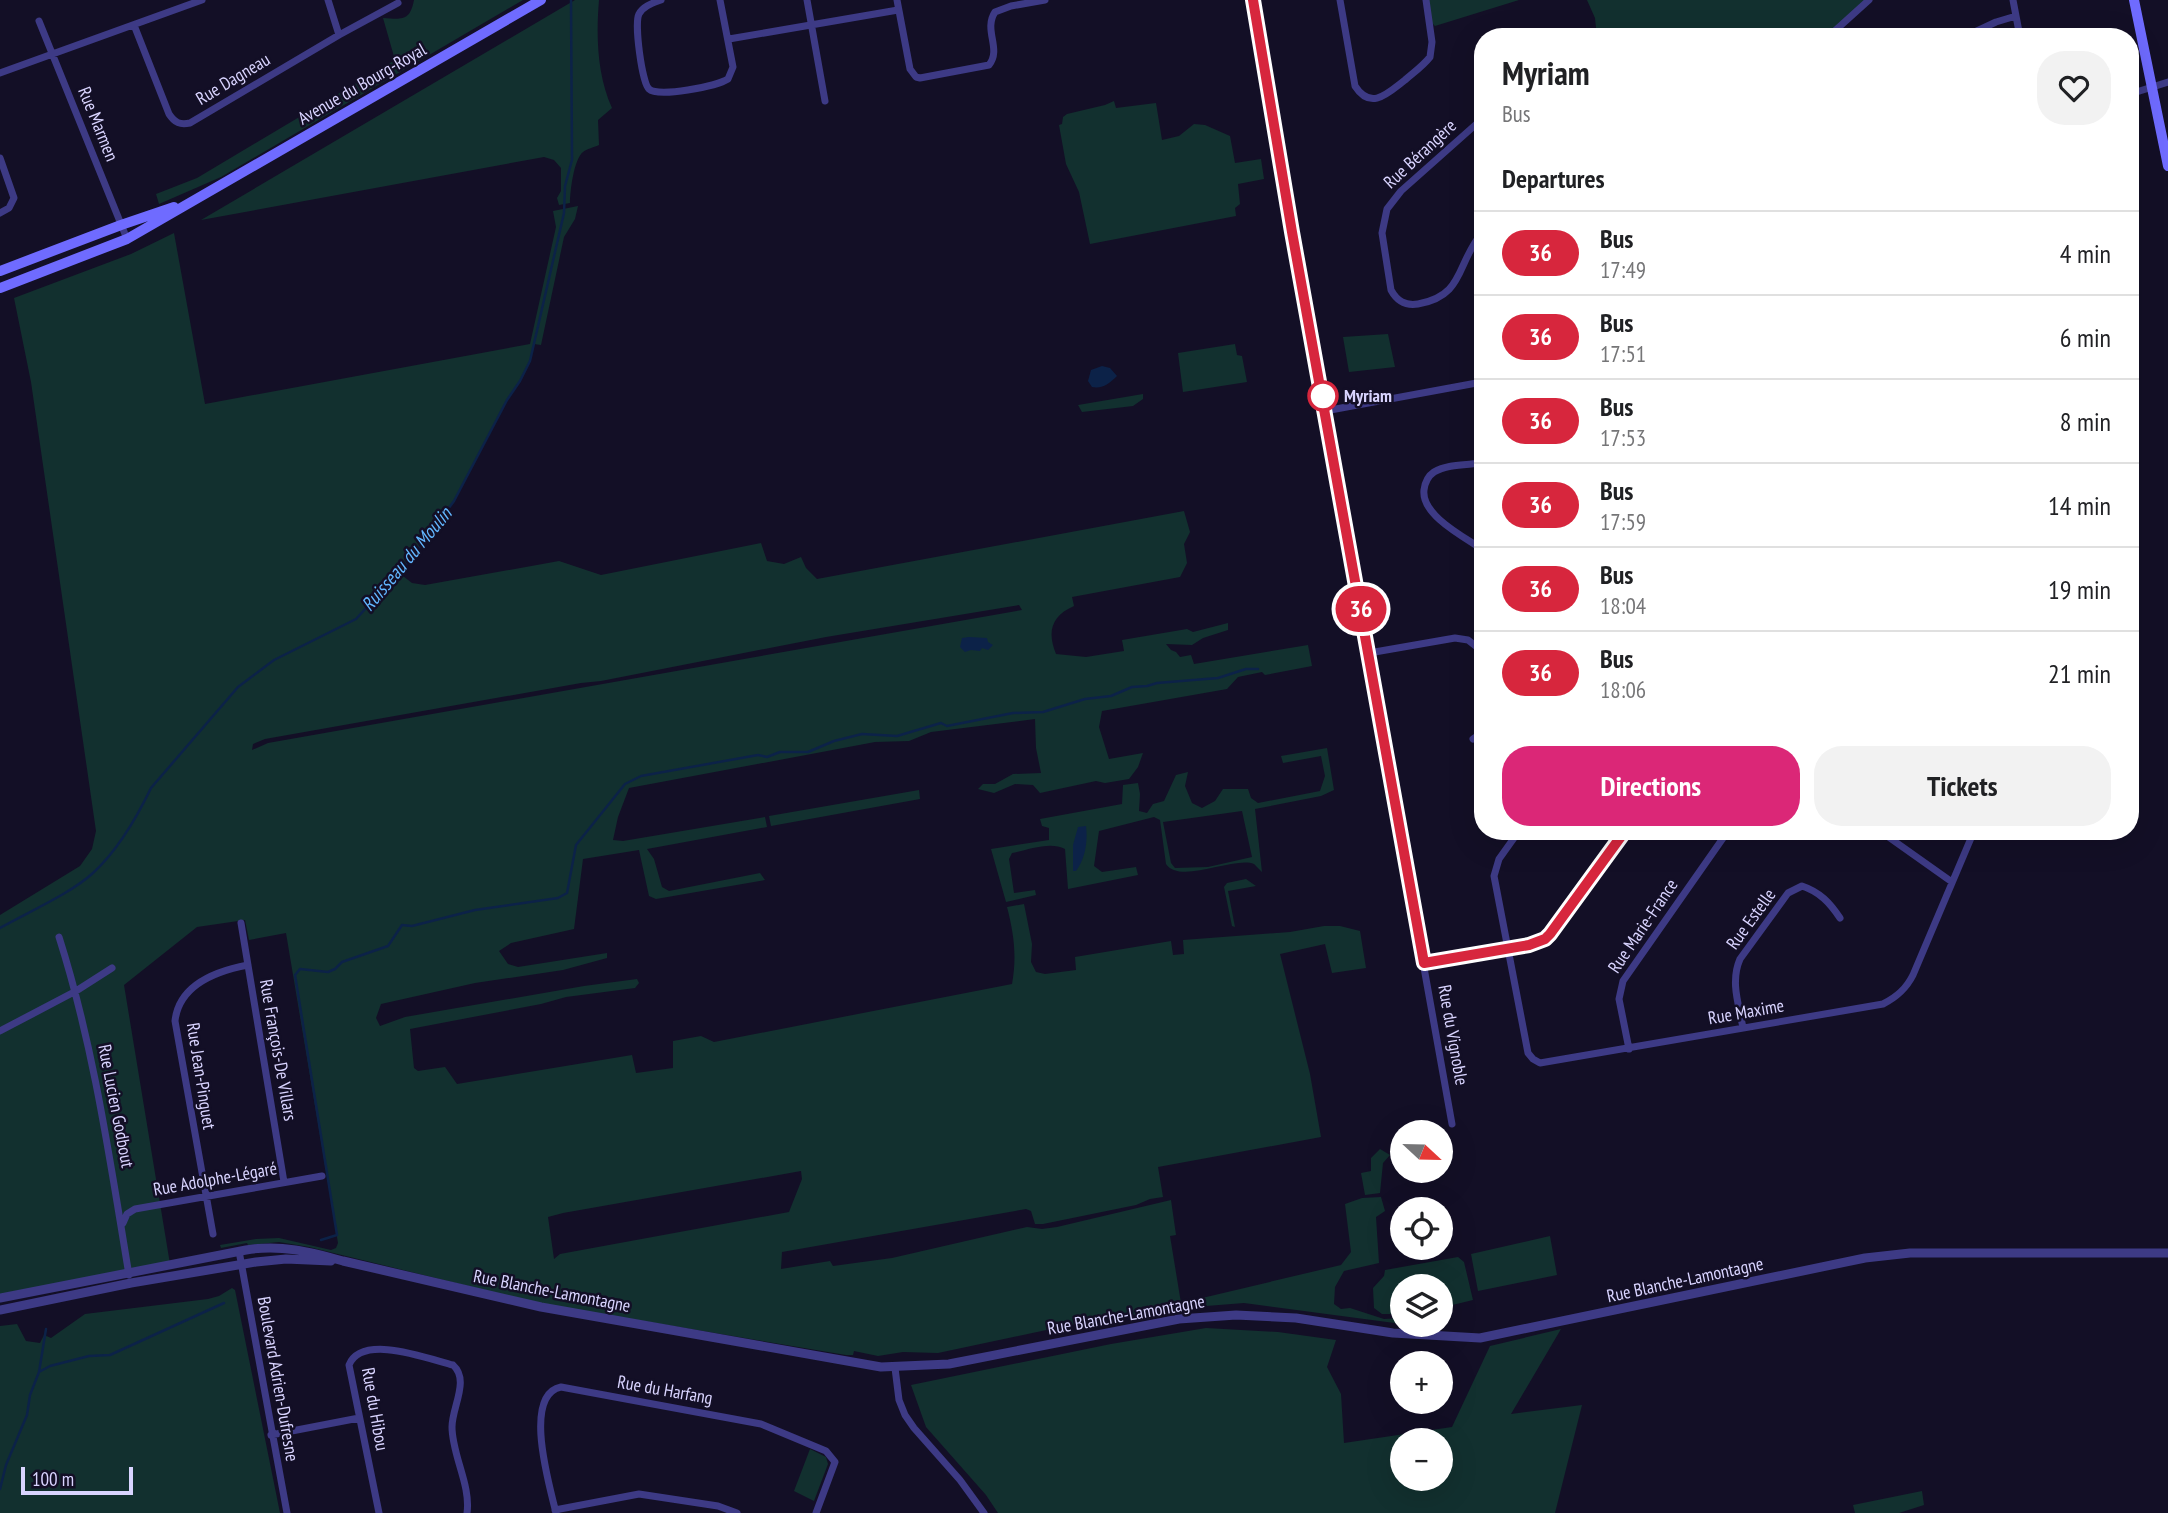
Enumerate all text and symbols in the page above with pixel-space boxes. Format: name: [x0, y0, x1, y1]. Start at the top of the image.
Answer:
street label: Avenue du Bourg-Royal: [293, 37, 431, 130]
street label: Rue Dagneau: [191, 47, 274, 110]
text: Myriam: [1502, 51, 1590, 94]
button: heart: [2037, 51, 2111, 125]
street label: Rue Marmen: [73, 83, 124, 164]
text: Bus: [1502, 99, 1531, 128]
street label: Rue Bérangère: [1378, 114, 1461, 193]
text: Departures: [1502, 162, 1605, 195]
text: Bus: [1600, 222, 1633, 255]
text: 36: [1529, 237, 1552, 268]
text: 4 min: [2060, 237, 2111, 270]
text: 17:49: [1600, 255, 1646, 284]
text: Bus: [1600, 306, 1633, 339]
text: 36: [1529, 321, 1552, 352]
text: 6 min: [2060, 321, 2111, 354]
text: 17:51: [1600, 339, 1646, 368]
marker: Myriam: [1308, 381, 1338, 411]
place label: Myriam: [1344, 384, 1392, 407]
text: Bus: [1600, 390, 1633, 423]
text: 36: [1529, 405, 1552, 436]
text: 8 min: [2060, 405, 2111, 438]
text: 17:53: [1600, 423, 1646, 452]
text: Bus: [1600, 474, 1633, 507]
text: 36: [1529, 489, 1552, 520]
text: 14 min: [2048, 489, 2111, 522]
water label: Ruisseau du Moulin: [356, 501, 457, 616]
text: 17:59: [1600, 507, 1646, 536]
text: Bus: [1600, 558, 1633, 591]
text: 36: [1529, 573, 1552, 604]
text: 19 min: [2048, 573, 2111, 606]
line badge: 36: [1330, 586, 1392, 632]
text: 18:04: [1600, 591, 1646, 620]
text: 36: [1350, 593, 1372, 624]
text: Bus: [1600, 642, 1633, 675]
text: 36: [1529, 657, 1552, 688]
text: 21 min: [2048, 657, 2111, 690]
text: 18:06: [1600, 675, 1646, 704]
button: Directions: [1502, 746, 1800, 826]
button: Tickets: [1814, 746, 2111, 826]
street label: Rue Marie-France: [1603, 874, 1683, 977]
street label: Rue Estelle: [1721, 884, 1780, 954]
street label: Rue François-De Villars: [255, 977, 302, 1123]
street label: Rue du Vignoble: [1433, 983, 1474, 1087]
street label: Rue Maxime: [1706, 994, 1786, 1030]
street label: Rue Jean-Pinguet: [182, 1021, 221, 1131]
street label: Rue Lucien Godbout: [93, 1042, 140, 1169]
north arrow: [1390, 1120, 1452, 1183]
map controls: [1390, 1120, 1453, 1491]
street label: Rue Adolphe-Légaré: [151, 1156, 279, 1201]
button: locate: [1390, 1197, 1453, 1260]
street label: Rue Blanche-Lamontagne: [1604, 1252, 1765, 1307]
street label: Rue Blanche-Lamontagne: [472, 1264, 633, 1317]
button: layers: [1390, 1274, 1453, 1337]
street label: Rue Blanche-Lamontagne: [1045, 1289, 1206, 1340]
street label: Boulevard Adrien-Dufresne: [253, 1295, 304, 1463]
button: +: [1390, 1351, 1453, 1414]
street label: Rue du Hibou: [357, 1366, 394, 1452]
street label: Rue du Harfang: [616, 1370, 715, 1409]
button: −: [1390, 1428, 1453, 1491]
scale bar: [21, 1464, 133, 1496]
text: 100 m: [32, 1467, 74, 1491]

